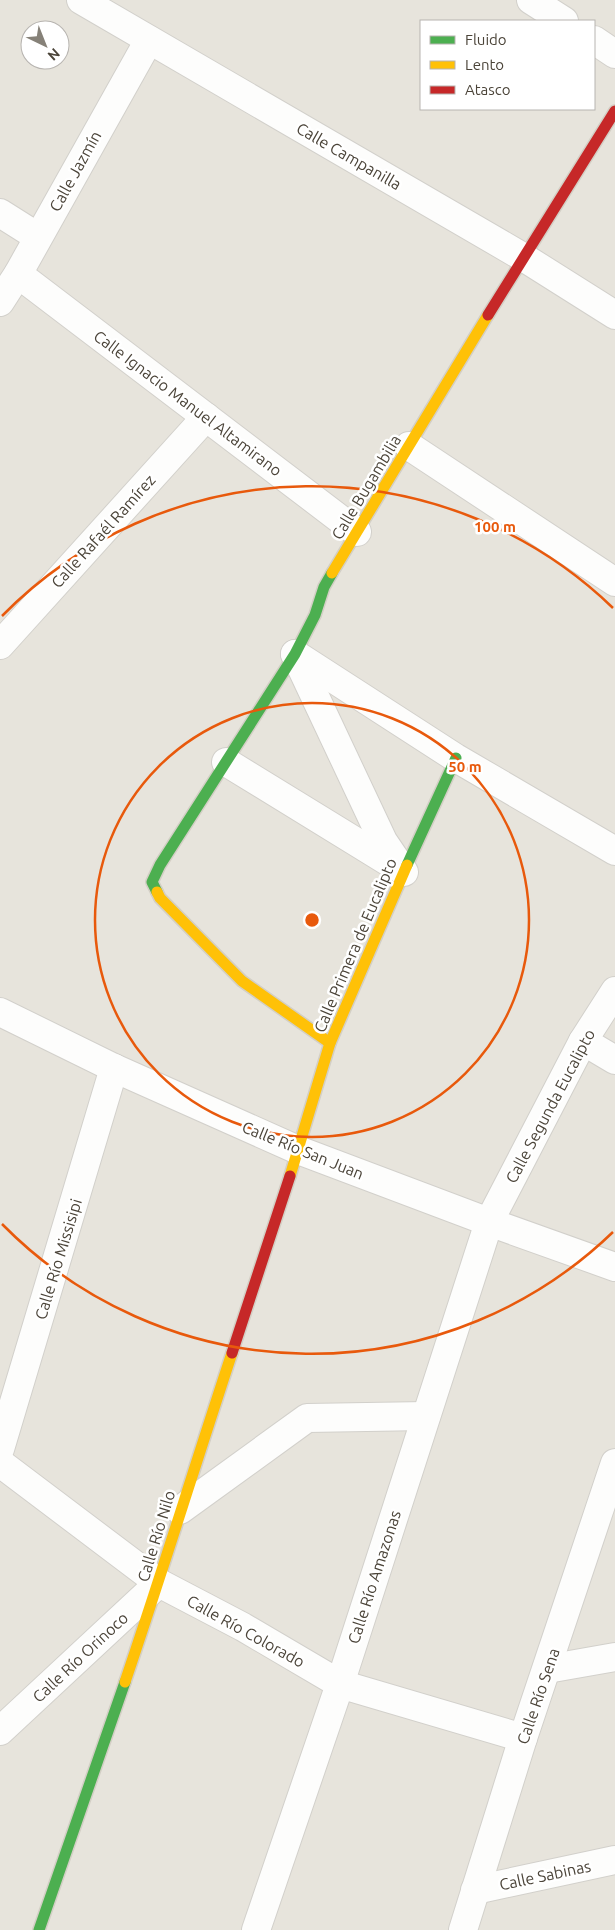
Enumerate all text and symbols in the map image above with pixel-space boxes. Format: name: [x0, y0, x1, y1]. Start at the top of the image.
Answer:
north arrow: [20, 20, 70, 70]
legend: [420, 20, 595, 110]
text: Fluido: [465, 31, 507, 48]
text: N: [45, 45, 63, 64]
text: Lento: [465, 56, 504, 73]
text: Atasco: [465, 81, 511, 98]
street label: Calle Campanilla: [293, 119, 405, 193]
street label: Calle Jazmín: [46, 128, 104, 214]
street label: Calle Ignacio Manuel Altamirano: [91, 326, 285, 480]
street label: Calle Bugambilia: [328, 431, 404, 543]
street label: Calle Rafaél Ramírez: [47, 471, 159, 591]
text: 100 m: [474, 518, 516, 535]
text: 50 m: [448, 758, 482, 775]
street label: Calle Primera de Eucalipto: [310, 855, 400, 1035]
centre of rings: [303, 911, 321, 929]
street label: Calle Segunda Eucalipto: [502, 1026, 598, 1186]
street label: Calle Río San Juan: [240, 1117, 366, 1183]
street label: Calle Río Missisipi: [31, 1196, 85, 1322]
street label: Calle Río Nilo: [134, 1488, 178, 1584]
street label: Calle Río Amazonas: [344, 1508, 404, 1646]
street label: Calle Río Colorado: [184, 1591, 308, 1671]
street label: Calle Río Orinoco: [29, 1608, 131, 1706]
street label: Calle Río Sena: [513, 1646, 563, 1746]
street label: Calle Sabinas: [498, 1857, 592, 1893]

